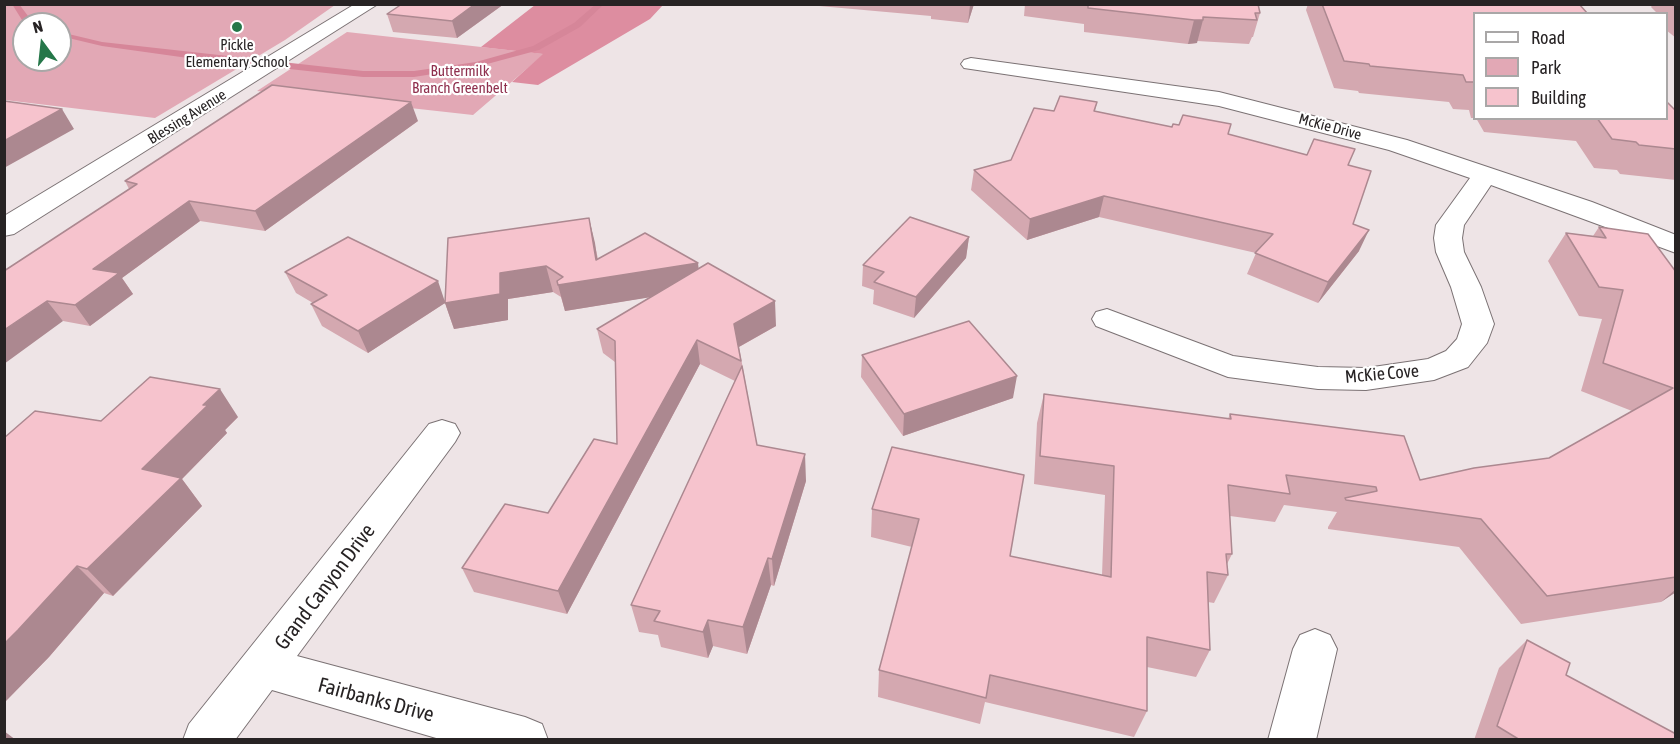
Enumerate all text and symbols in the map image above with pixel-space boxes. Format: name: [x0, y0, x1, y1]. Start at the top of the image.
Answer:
north arrow: [12, 12, 72, 72]
legend: [1473, 12, 1668, 120]
text: N: [31, 17, 45, 36]
marker: Pickle Elementary School: [230, 20, 244, 34]
text: Road: [1531, 27, 1565, 48]
place label: Pickle Elementary School: [185, 36, 289, 71]
text: Park: [1531, 57, 1561, 78]
park label: Buttermilk Branch Greenbelt: [412, 62, 508, 97]
street label: Blessing Avenue: [144, 86, 230, 148]
text: Building: [1531, 87, 1586, 108]
street label: McKie Drive: [1297, 110, 1363, 144]
street label: McKie Cove: [1344, 360, 1420, 388]
street label: Grand Canyon Drive: [269, 519, 381, 655]
street label: Fairbanks Drive: [315, 672, 437, 728]

